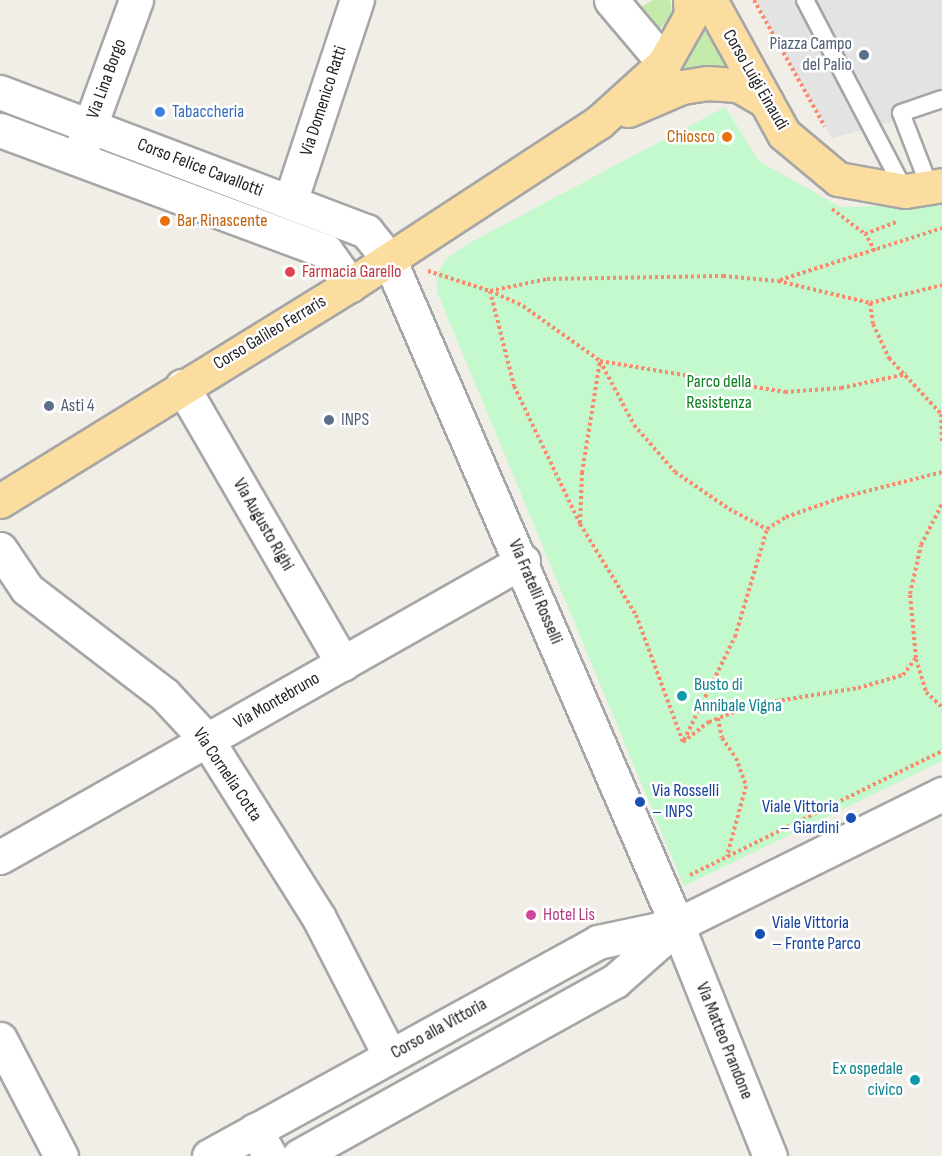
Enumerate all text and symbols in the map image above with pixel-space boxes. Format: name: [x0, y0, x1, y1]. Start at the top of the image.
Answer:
street label: Corso Luigi Einaudi: [718, 26, 792, 134]
place label: Piazza Campo del Palio: [770, 34, 852, 76]
street label: Via Lina Borgo: [83, 36, 131, 122]
street label: Via Domenico Ratti: [296, 43, 352, 159]
marker: Piazza Campo del Palio: [857, 48, 871, 62]
place label: Tabaccheria: [172, 101, 244, 123]
marker: Tabaccheria: [153, 105, 167, 119]
place label: Chiosco: [667, 126, 715, 148]
marker: Chiosco: [720, 130, 734, 144]
street label: Corso Felice Cavallotti: [134, 134, 266, 202]
place label: Bar Rinascente: [177, 210, 268, 232]
marker: Bar Rinascente: [158, 214, 172, 228]
place label: Farmacia Garello: [302, 261, 402, 283]
marker: Farmacia Garello: [283, 265, 297, 279]
street label: Corso Galileo Ferraris: [210, 291, 330, 375]
park label: Parco della Resistenza: [686, 372, 752, 415]
place label: Asti 4: [61, 395, 94, 417]
marker: Asti 4: [42, 399, 56, 413]
place label: INPS: [341, 409, 369, 431]
marker: INPS: [322, 413, 336, 427]
street label: Via Augusto Righi: [228, 475, 298, 575]
street label: Via Fratelli Rosselli: [503, 536, 567, 648]
street label: Via Montebruno: [230, 668, 324, 734]
place label: Busto di Annibale Vigna: [694, 675, 782, 718]
marker: Busto di Annibale Vigna: [675, 689, 689, 703]
street label: Via Cornelia Cotta: [188, 724, 266, 826]
place label: Via Rosselli – INPS: [652, 781, 719, 824]
marker: Via Rosselli – INPS: [633, 795, 647, 809]
place label: Viale Vittoria – Giardini: [762, 797, 839, 840]
marker: Viale Vittoria – Giardini: [844, 811, 858, 825]
place label: Hotel Lis: [543, 904, 595, 926]
marker: Hotel Lis: [524, 908, 538, 922]
place label: Viale Vittoria – Fronte Parco: [772, 913, 861, 956]
marker: Viale Vittoria – Fronte Parco: [753, 927, 767, 941]
street label: Via Matteo Prandone: [691, 979, 757, 1103]
street label: Corso alla Vittoria: [387, 994, 491, 1064]
place label: Ex ospedale civico: [832, 1059, 903, 1102]
marker: Ex ospedale civico: [908, 1073, 922, 1087]

